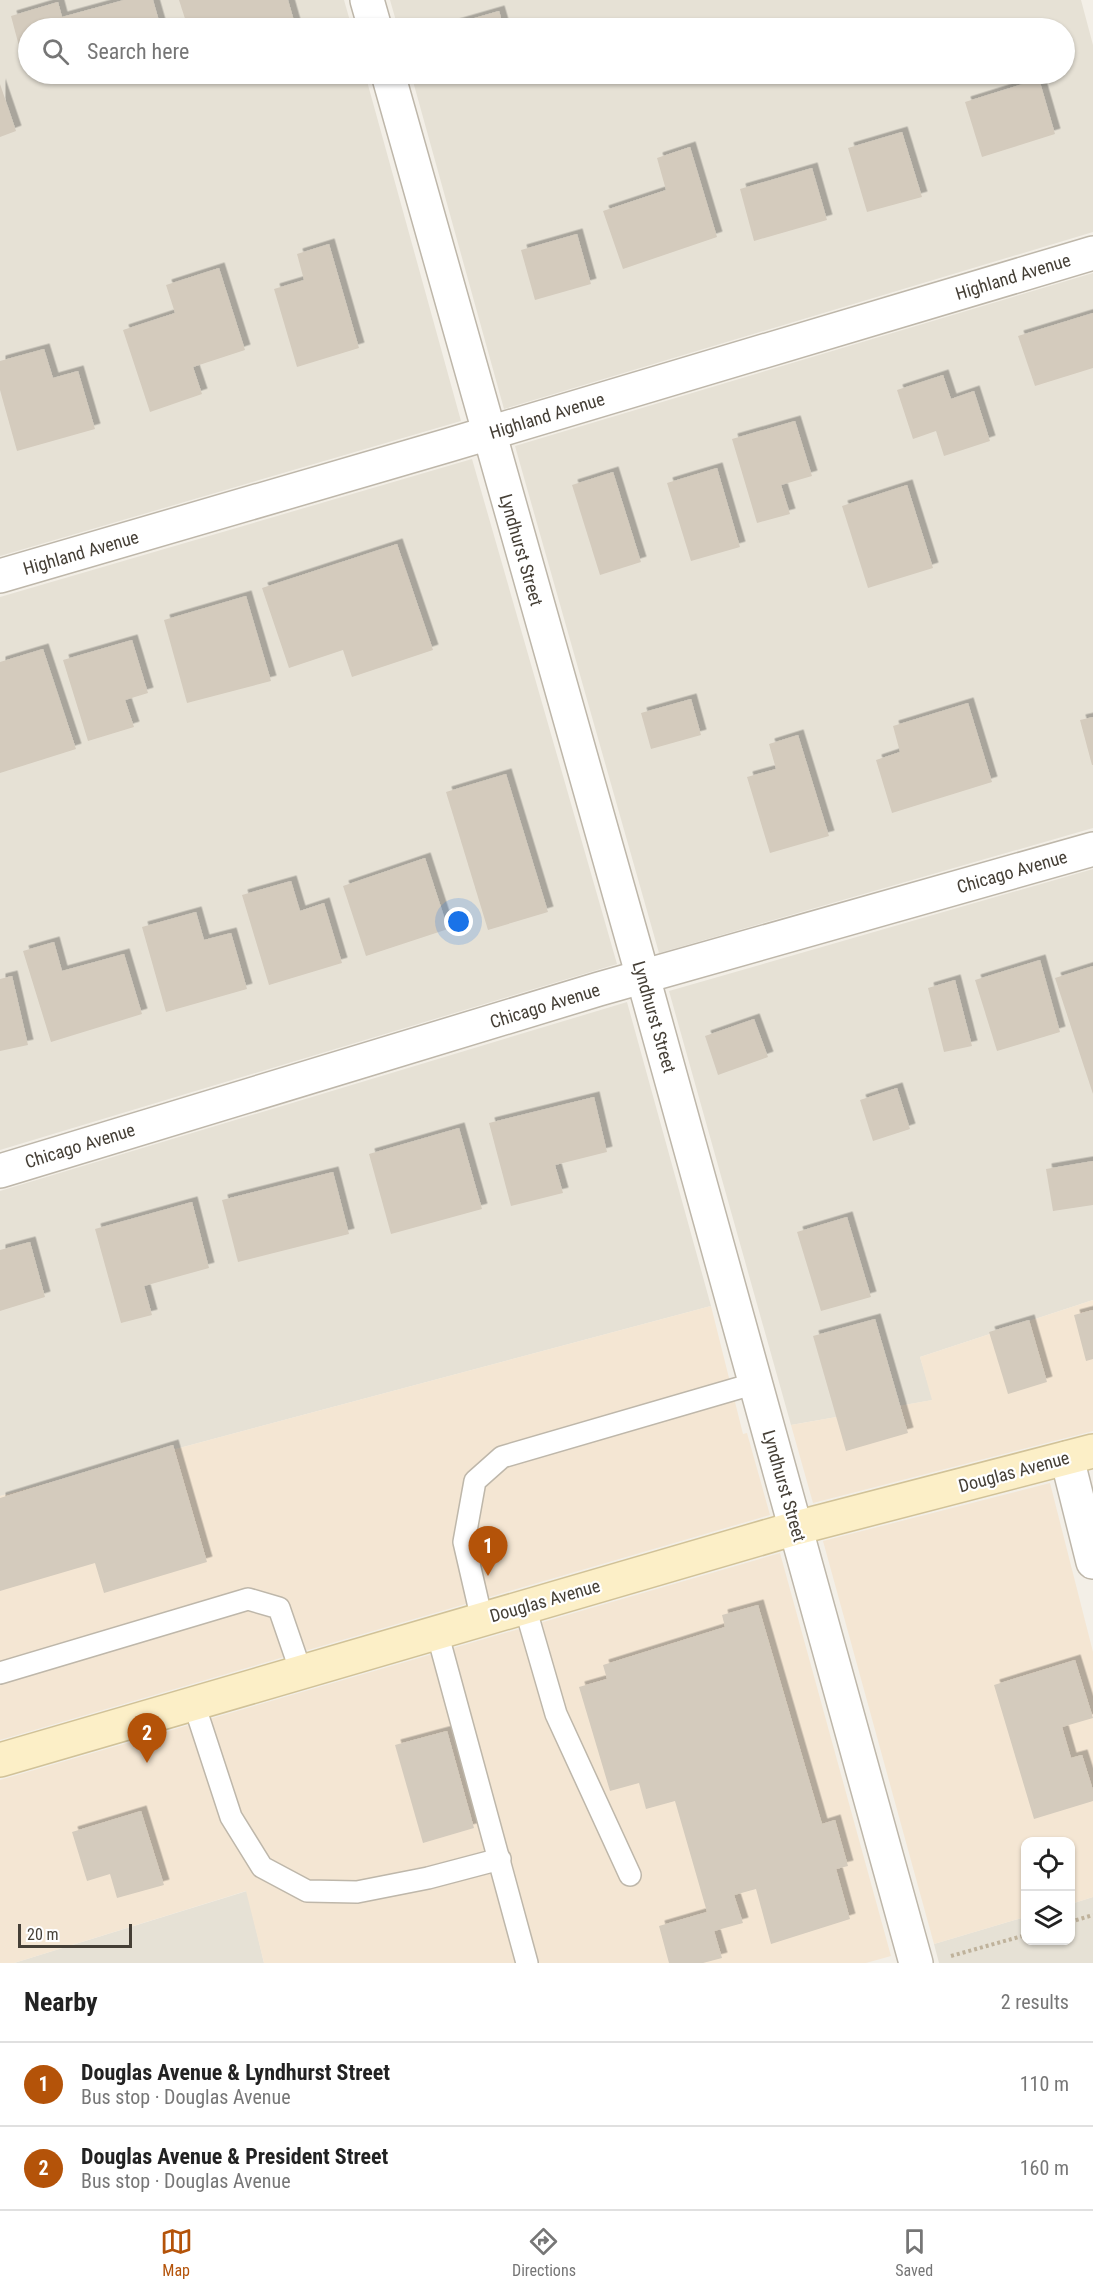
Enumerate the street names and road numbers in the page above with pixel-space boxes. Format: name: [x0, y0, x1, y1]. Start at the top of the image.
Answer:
street label: Highland Avenue: [953, 249, 1073, 304]
street label: Highland Avenue: [487, 388, 607, 443]
street label: Lyndhurst Street: [496, 492, 547, 608]
street label: Highland Avenue: [21, 526, 141, 579]
street label: Chicago Avenue: [954, 846, 1069, 897]
street label: Lyndhurst Street: [629, 959, 680, 1075]
street label: Chicago Avenue: [487, 979, 602, 1032]
street label: Chicago Avenue: [22, 1119, 137, 1172]
street label: Lyndhurst Street: [759, 1428, 810, 1544]
street label: Douglas Avenue: [956, 1447, 1072, 1496]
street label: Douglas Avenue: [487, 1575, 602, 1626]

